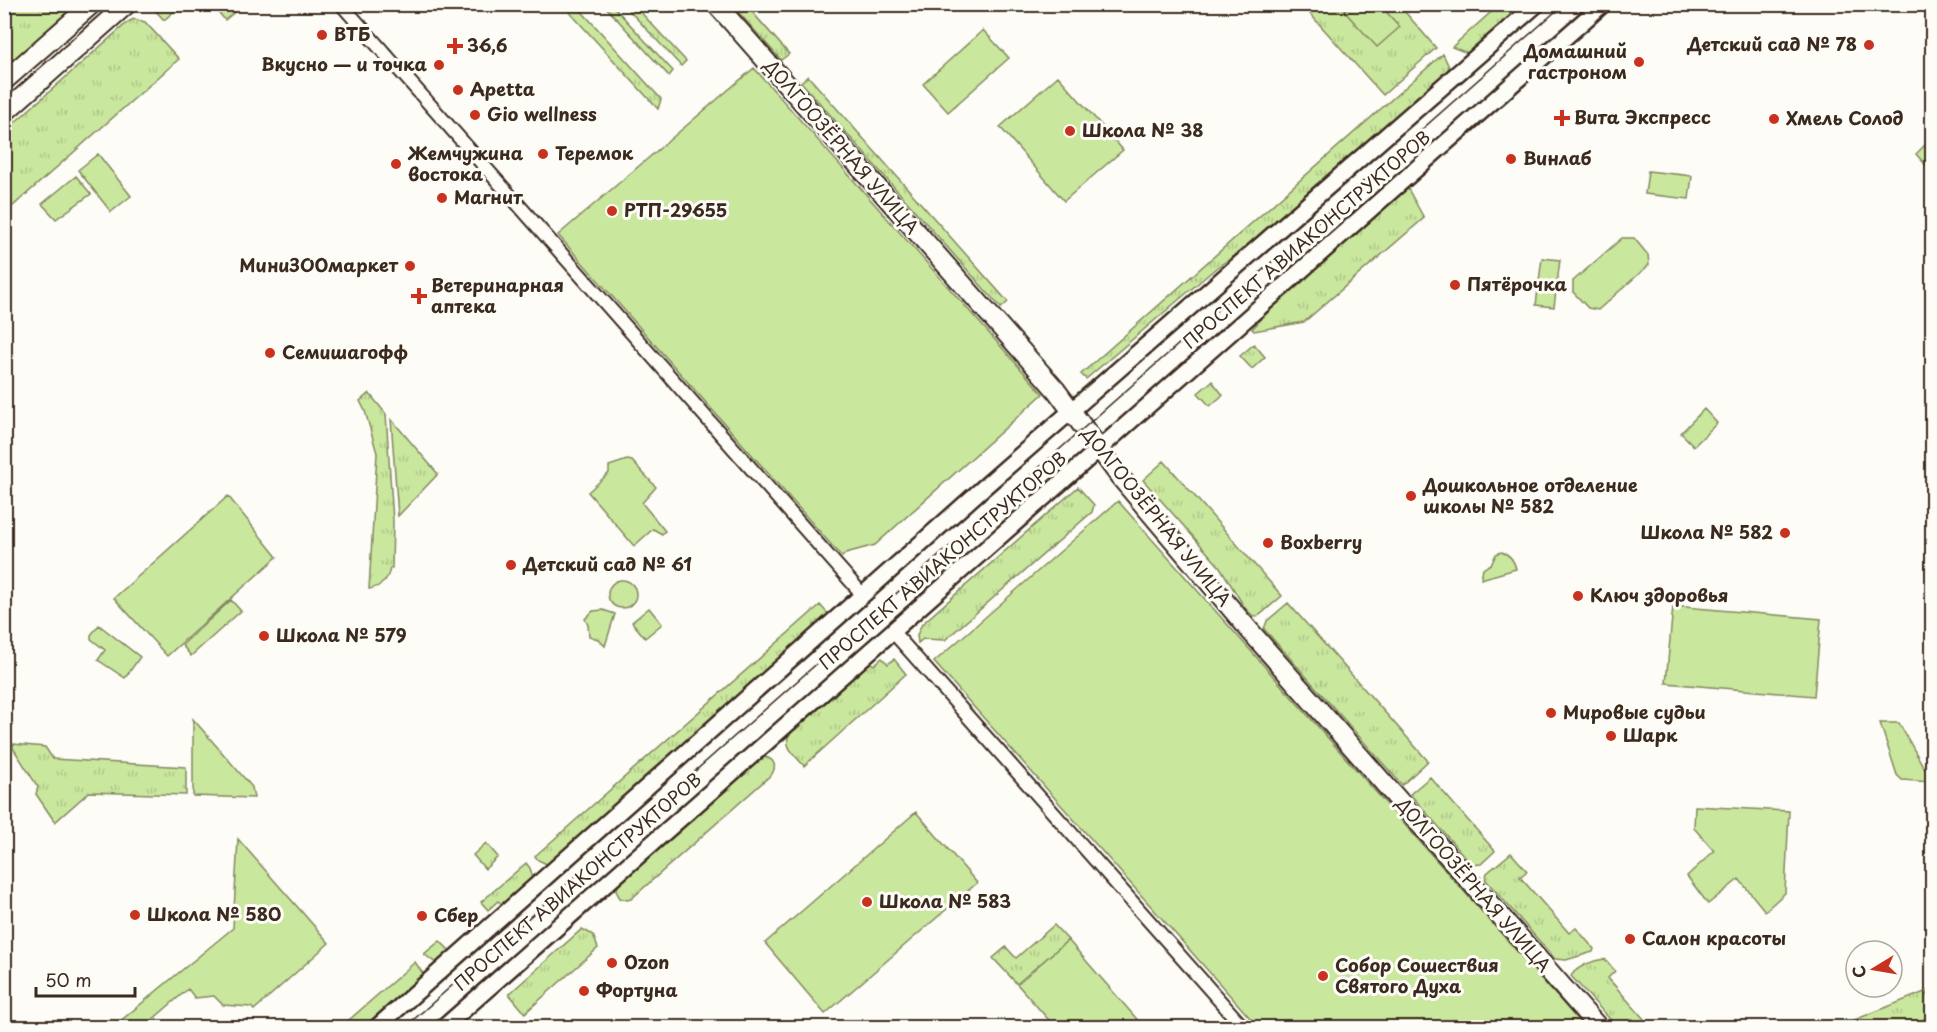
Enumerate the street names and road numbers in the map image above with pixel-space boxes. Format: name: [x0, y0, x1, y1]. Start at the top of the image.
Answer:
street label: ДОЛГООЗЁРНАЯ УЛИЦА: [758, 52, 926, 240]
street label: ПРОСПЕКТ АВИАКОНСТРУКТОРОВ: [1176, 123, 1436, 354]
street label: ДОЛГООЗЁРНАЯ УЛИЦА: [1075, 420, 1238, 612]
street label: ПРОСПЕКТ АВИАКОНСТРУКТОРОВ: [812, 444, 1072, 675]
street label: ПРОСПЕКТ АВИАКОНСТРУКТОРОВ: [447, 765, 707, 996]
street label: ДОЛГООЗЁРНАЯ УЛИЦА: [1390, 790, 1558, 978]

